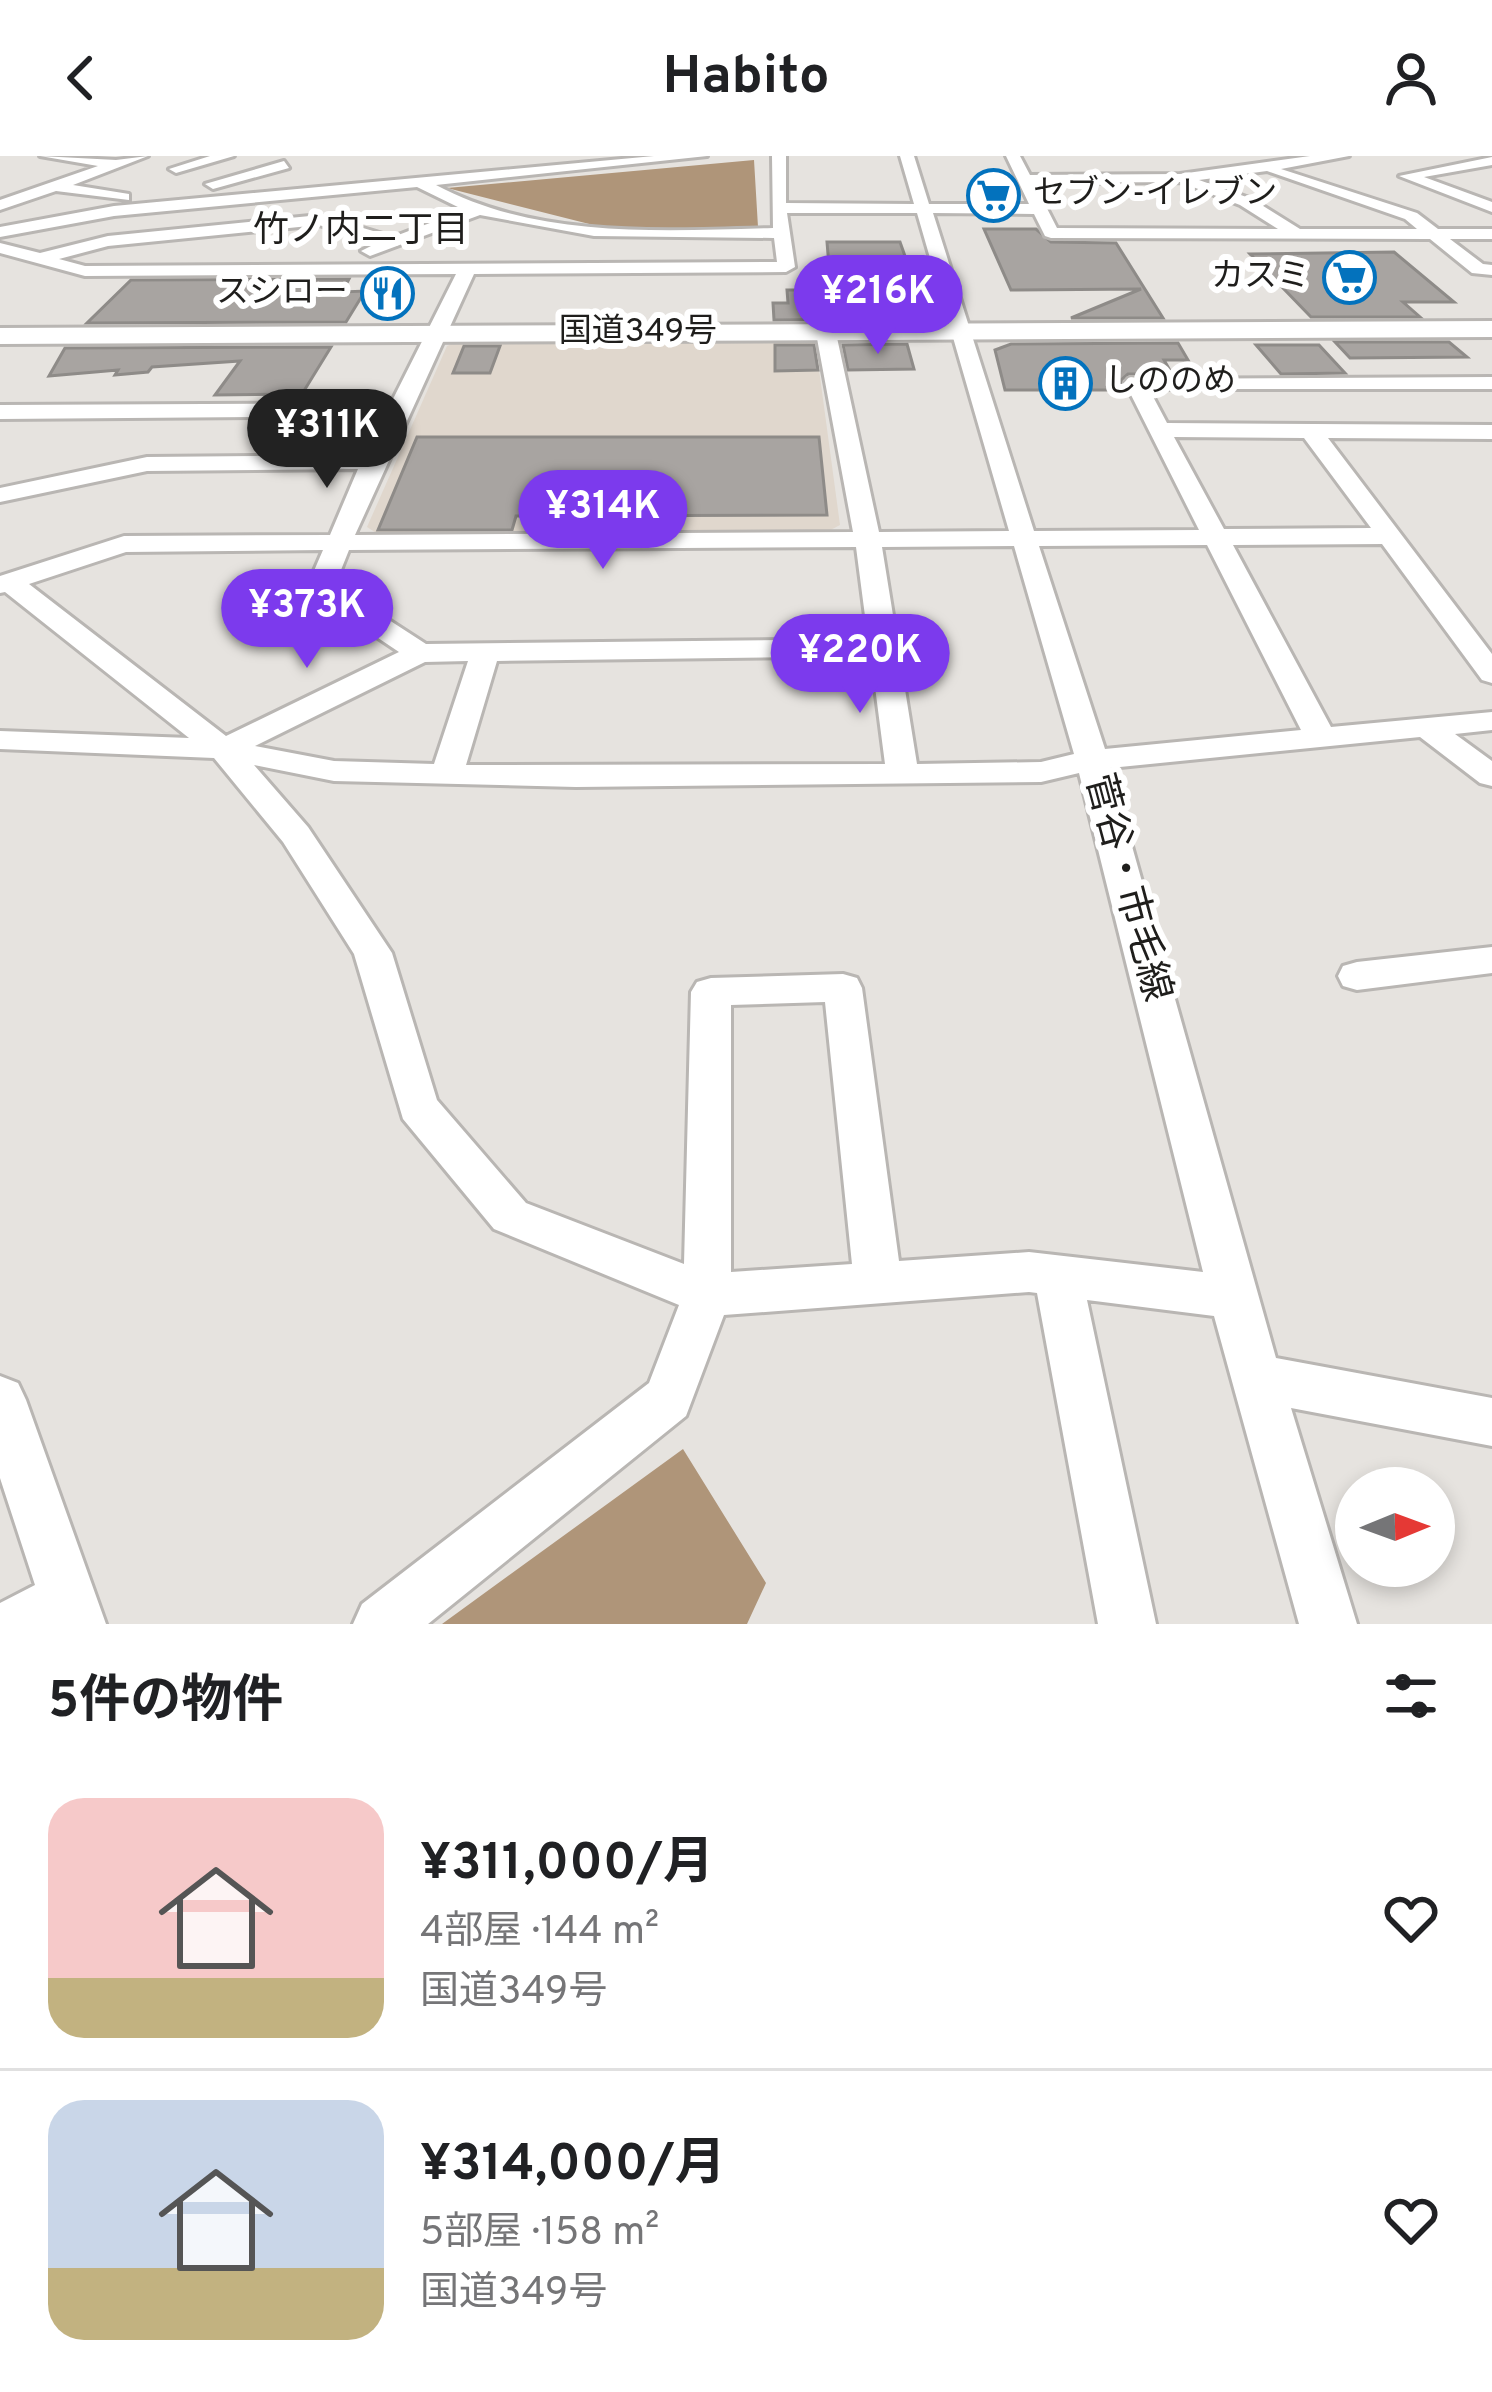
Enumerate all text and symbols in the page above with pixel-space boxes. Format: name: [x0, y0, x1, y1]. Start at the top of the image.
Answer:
text: Habito: [662, 44, 830, 113]
icon: back: [48, 45, 114, 111]
icon: person: [1378, 45, 1444, 111]
supermarket icon: セブン-イレブン: [966, 167, 1022, 223]
place label: セブン-イレブン: [1033, 174, 1277, 216]
district label: 竹ノ内二丁目: [253, 209, 469, 255]
supermarket icon: カスミ: [1321, 250, 1377, 306]
pin: ¥216K: [794, 255, 962, 357]
place label: カスミ: [1211, 257, 1310, 299]
restaurant icon: スシロー: [359, 266, 415, 322]
text: ¥216K: [821, 269, 935, 318]
place label: スシロー: [216, 273, 348, 315]
street label: 国道349号: [559, 312, 717, 354]
building icon: しののめ: [1037, 355, 1093, 411]
place label: しののめ: [1104, 362, 1236, 404]
pin: ¥311K: [243, 389, 411, 491]
text: ¥311K: [274, 403, 380, 452]
pin: ¥314K: [519, 470, 687, 572]
text: ¥314K: [545, 484, 661, 533]
pin: ¥373K: [223, 569, 391, 671]
text: ¥373K: [248, 583, 366, 632]
pin: ¥220K: [776, 614, 944, 716]
text: ¥220K: [798, 628, 922, 677]
street label: 菅谷・市毛線: [1072, 769, 1180, 1007]
north arrow: [1335, 1467, 1455, 1587]
map controls: [1335, 1467, 1455, 1587]
icon: filters: [1378, 1663, 1444, 1729]
text: 5件の物件: [48, 1671, 283, 1736]
text: ¥311,000/月: [420, 1833, 714, 1898]
icon: home: [144, 1846, 288, 1990]
icon: heart: [1378, 1885, 1444, 1951]
text: 4部屋 · 144 m²: [420, 1909, 659, 1958]
text: 国道349号: [420, 1969, 607, 2018]
text: ¥314,000/月: [420, 2134, 726, 2199]
icon: home: [144, 2148, 288, 2292]
icon: heart: [1378, 2187, 1444, 2253]
text: 5部屋 · 158 m²: [420, 2210, 659, 2259]
text: 国道349号: [420, 2270, 607, 2319]

